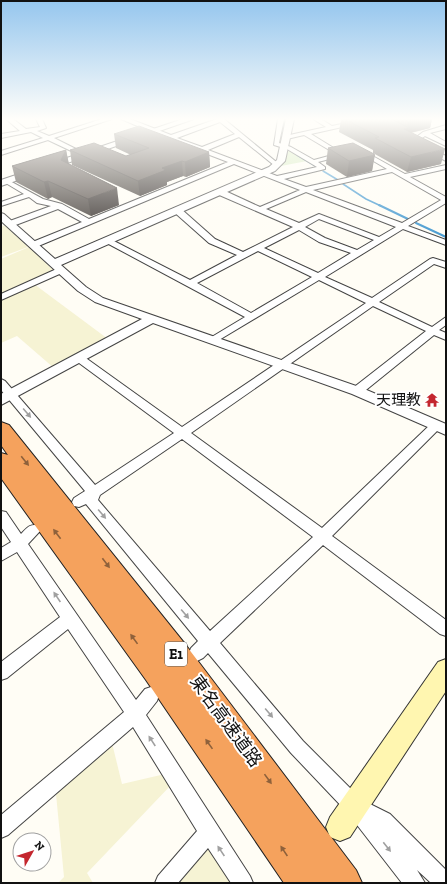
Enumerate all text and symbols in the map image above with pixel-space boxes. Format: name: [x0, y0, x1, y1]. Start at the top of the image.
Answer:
place label: 天理教: [376, 391, 421, 409]
temple icon: 天理教: [424, 392, 440, 408]
one-way arrow: [22, 407, 31, 418]
one-way arrow: [21, 455, 30, 466]
one-way arrow: [97, 508, 106, 519]
one-way arrow: [53, 528, 61, 539]
one-way arrow: [102, 557, 110, 568]
one-way arrow: [53, 592, 61, 602]
one-way arrow: [180, 608, 189, 619]
one-way arrow: [130, 633, 138, 644]
road number: E1: [165, 642, 187, 666]
street label: 東名高速道路: [185, 671, 267, 771]
one-way arrow: [264, 708, 273, 718]
one-way arrow: [148, 736, 156, 746]
one-way arrow: [205, 739, 213, 750]
one-way arrow: [264, 773, 272, 784]
north arrow: [12, 832, 52, 872]
text: N: [32, 839, 47, 854]
one-way arrow: [383, 841, 391, 852]
one-way arrow: [217, 845, 225, 856]
one-way arrow: [280, 845, 288, 856]

